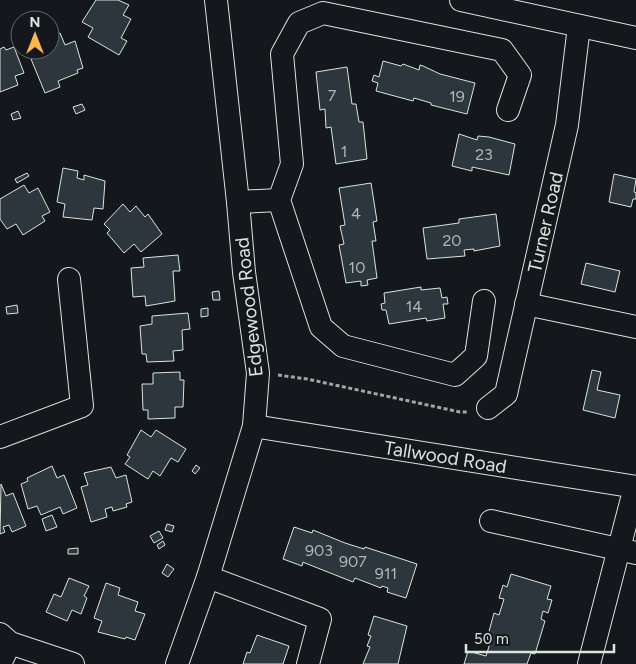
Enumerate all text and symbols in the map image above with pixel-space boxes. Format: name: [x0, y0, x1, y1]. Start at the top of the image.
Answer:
north arrow: [10, 10, 60, 60]
text: N: [30, 14, 40, 31]
house number: 7: [328, 86, 337, 105]
house number: 19: [449, 87, 465, 106]
house number: 1: [341, 142, 347, 161]
house number: 23: [475, 145, 493, 164]
street label: Turner Road: [522, 170, 568, 275]
house number: 4: [351, 204, 361, 223]
house number: 20: [442, 231, 462, 250]
street label: Edgewood Road: [230, 236, 268, 378]
house number: 10: [349, 258, 365, 277]
house number: 14: [406, 297, 422, 316]
street label: Tallwood Road: [383, 435, 509, 478]
house number: 903: [305, 541, 333, 560]
house number: 907: [339, 552, 367, 571]
house number: 911: [375, 564, 397, 583]
scale bar: [466, 622, 614, 654]
text: 50 m: [474, 630, 509, 648]

